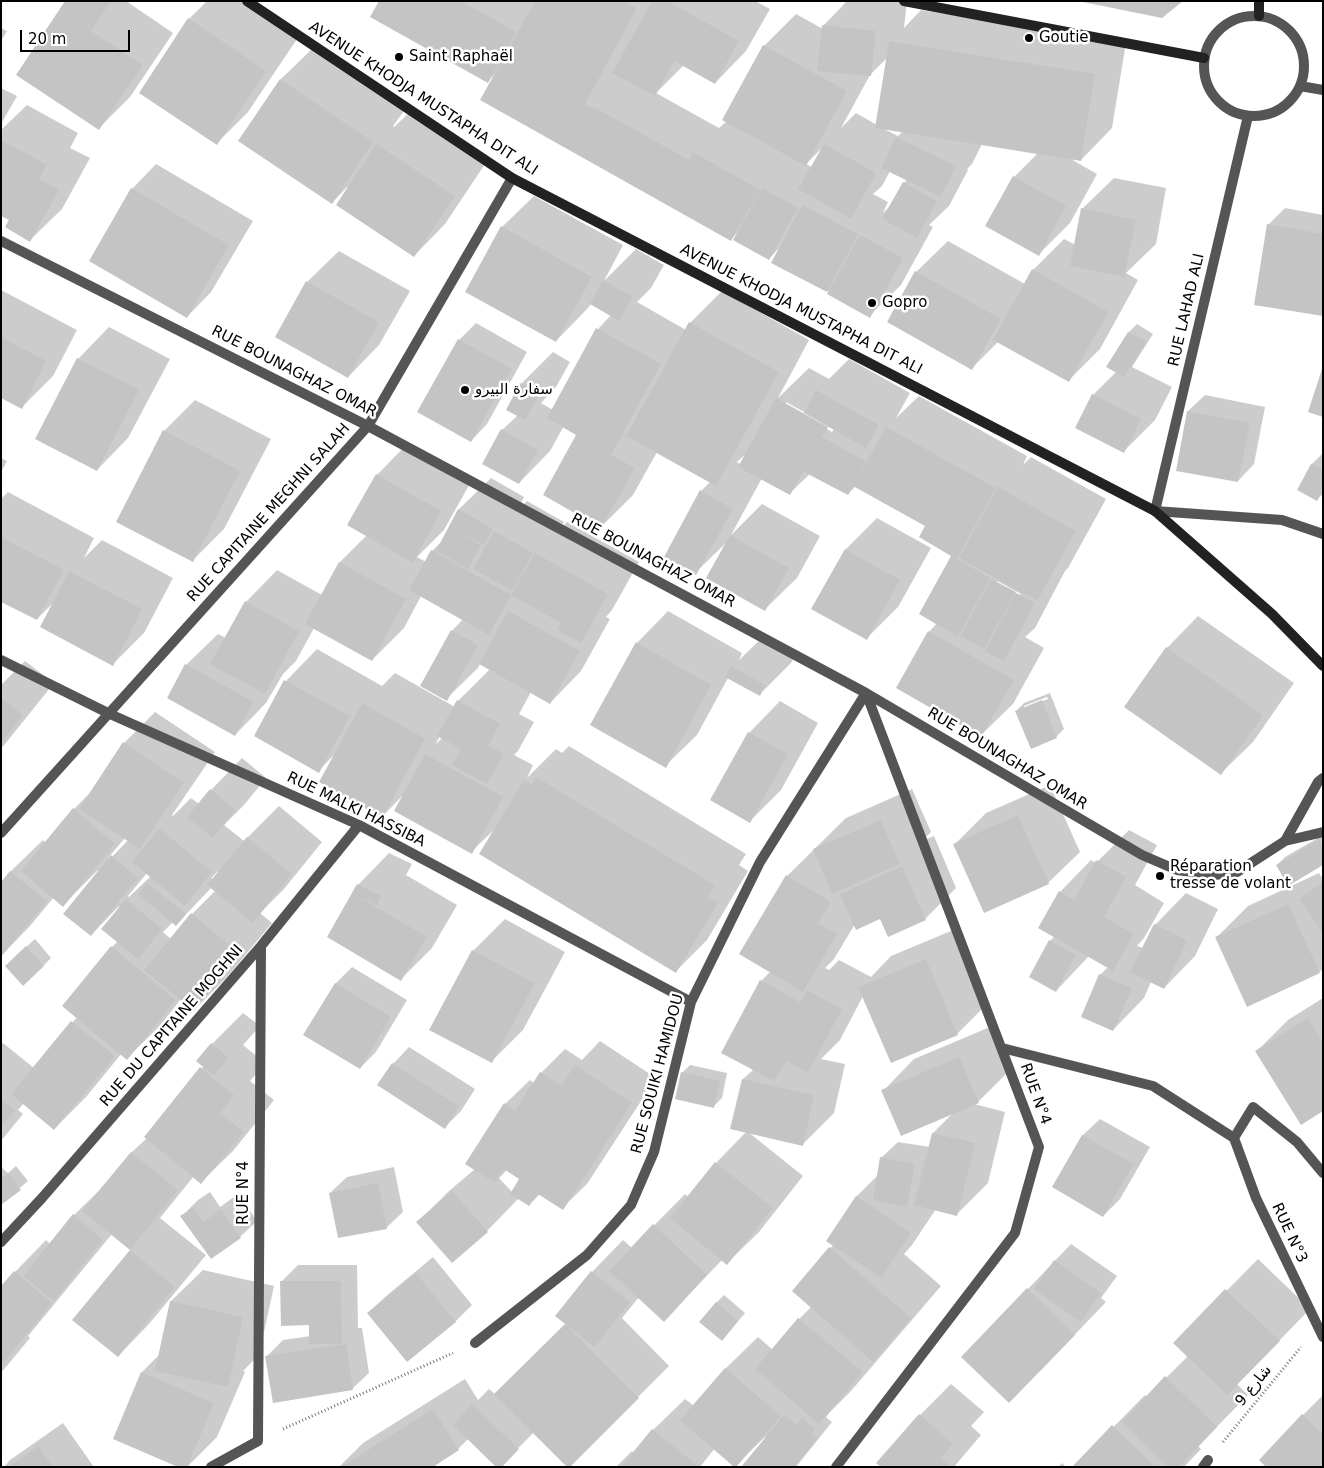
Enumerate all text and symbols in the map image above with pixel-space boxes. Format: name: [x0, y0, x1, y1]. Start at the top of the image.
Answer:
street label: AVENUE KHODJA MUSTAPHA DIT ALI: [305, 18, 541, 180]
scale bar: [22, 20, 132, 52]
place label: Goutie: [1039, 29, 1089, 47]
text: 20 m: [28, 30, 66, 48]
marker: Goutie: [1023, 32, 1035, 44]
place label: Saint Raphaël: [409, 48, 513, 66]
marker: Saint Raphaël: [393, 51, 405, 63]
street label: AVENUE KHODJA MUSTAPHA DIT ALI: [677, 241, 925, 379]
street label: RUE LAHAD ALI: [1165, 252, 1209, 368]
place label: Gopro: [882, 294, 927, 312]
marker: Gopro: [866, 297, 878, 309]
street label: RUE BOUNAGHAZ OMAR: [208, 322, 380, 422]
place label: سفارة البيرو: [475, 381, 553, 399]
marker: سفارة البيرو: [459, 384, 471, 396]
street label: RUE CAPITAINE MEGHNI SALAH: [184, 420, 354, 606]
street label: RUE BOUNAGHAZ OMAR: [568, 510, 738, 612]
street label: RUE BOUNAGHAZ OMAR: [924, 704, 1090, 814]
street label: RUE MALKI HASSIBA: [284, 769, 428, 851]
place label: Réparation tresse de volant: [1170, 858, 1291, 893]
marker: Réparation tresse de volant: [1154, 870, 1166, 882]
street label: RUE DU CAPITAINE MOGHNI: [97, 941, 247, 1111]
street label: RUE SOUIKI HAMIDOU: [628, 992, 688, 1156]
street label: RUE N°4: [1016, 1061, 1054, 1127]
street label: RUE N°4: [235, 1161, 253, 1225]
street label: RUE N°3: [1267, 1200, 1311, 1266]
street label: شارع 9: [1232, 1362, 1276, 1410]

